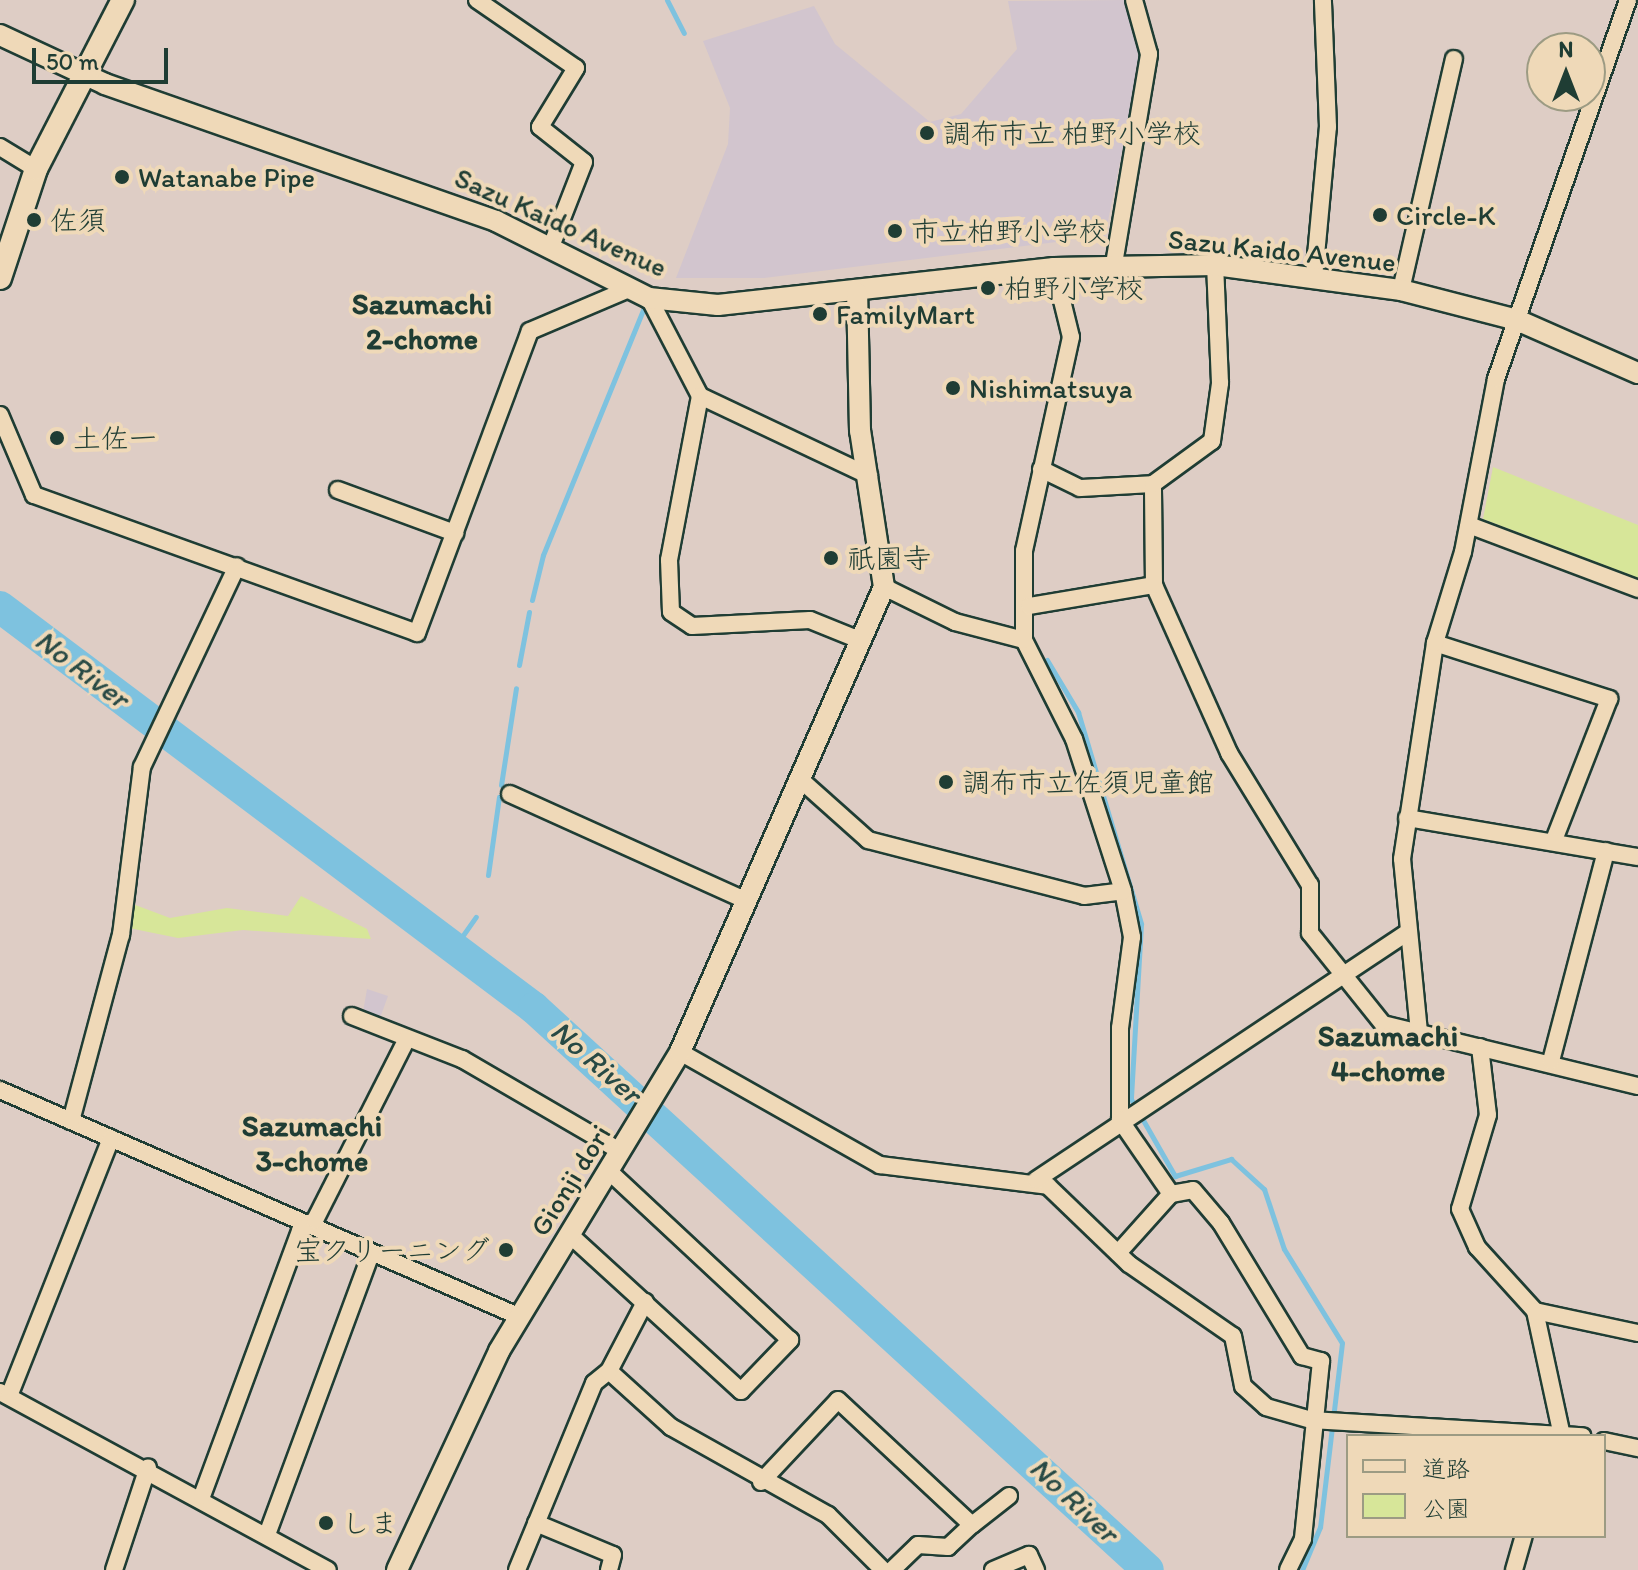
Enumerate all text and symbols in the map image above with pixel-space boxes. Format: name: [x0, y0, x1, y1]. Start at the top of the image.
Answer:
scale bar: [36, 32, 172, 82]
north arrow: [1526, 32, 1606, 112]
text: N: [1559, 36, 1573, 63]
text: 50 m: [46, 47, 99, 76]
place label: 調布市立 柏野小学校: [943, 116, 1201, 150]
marker: 調布市立 柏野小学校: [918, 124, 936, 142]
place label: Watanabe Pipe: [138, 160, 315, 194]
street label: Sazu Kaido Avenue: [450, 160, 672, 284]
marker: Watanabe Pipe: [113, 168, 131, 186]
place label: Circle-K: [1396, 198, 1495, 232]
place label: 佐須: [50, 203, 106, 237]
marker: Circle-K: [1371, 206, 1389, 224]
marker: 佐須: [25, 211, 43, 229]
place label: 市立柏野小学校: [911, 214, 1107, 248]
street label: Sazu Kaido Avenue: [1167, 221, 1397, 279]
marker: 市立柏野小学校: [886, 222, 904, 240]
place label: 柏野小学校: [1004, 271, 1144, 305]
marker: 柏野小学校: [979, 279, 997, 297]
district label: Sazumachi 2-chome: [352, 286, 492, 356]
place label: FamilyMart: [836, 297, 975, 331]
marker: FamilyMart: [811, 305, 829, 323]
place label: Nishimatsuya: [969, 371, 1133, 405]
marker: Nishimatsuya: [944, 379, 962, 397]
place label: 土佐一: [73, 421, 157, 455]
marker: 土佐一: [48, 429, 66, 447]
place label: 祇園寺: [847, 541, 931, 575]
marker: 祇園寺: [822, 549, 840, 567]
water label: No River: [28, 622, 136, 716]
place label: 調布市立佐須児童館: [962, 765, 1214, 799]
marker: 調布市立佐須児童館: [937, 773, 955, 791]
water label: No River: [544, 1013, 648, 1111]
district label: Sazumachi 4-chome: [1318, 1018, 1458, 1088]
district label: Sazumachi 3-chome: [242, 1108, 382, 1178]
street label: Gionji dori: [523, 1118, 617, 1242]
place label: 宝クリーニング: [294, 1233, 490, 1267]
marker: 宝クリーニング: [497, 1241, 515, 1259]
legend: [1346, 1434, 1606, 1538]
water label: No River: [1022, 1450, 1126, 1550]
text: 道路: [1422, 1454, 1470, 1483]
text: 公園: [1422, 1494, 1470, 1523]
place label: しま: [342, 1506, 398, 1540]
marker: しま: [317, 1514, 335, 1532]

